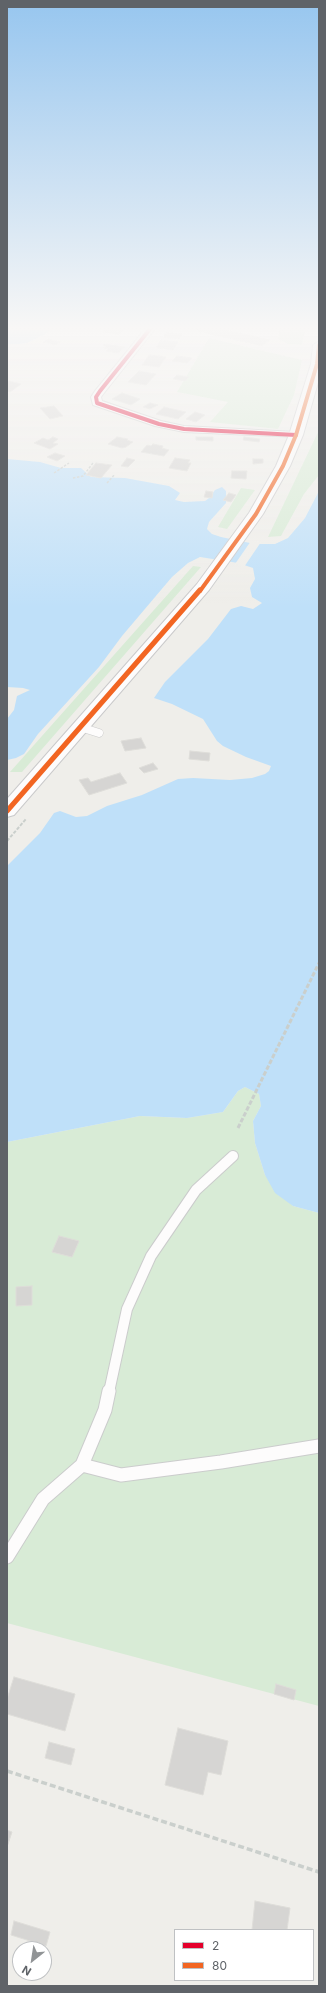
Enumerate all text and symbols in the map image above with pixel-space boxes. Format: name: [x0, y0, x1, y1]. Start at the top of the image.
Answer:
legend: [174, 1929, 314, 1981]
text: 2: [212, 1938, 219, 1953]
north arrow: [12, 1941, 52, 1981]
text: 80: [212, 1958, 227, 1973]
text: N: [19, 1962, 34, 1979]

